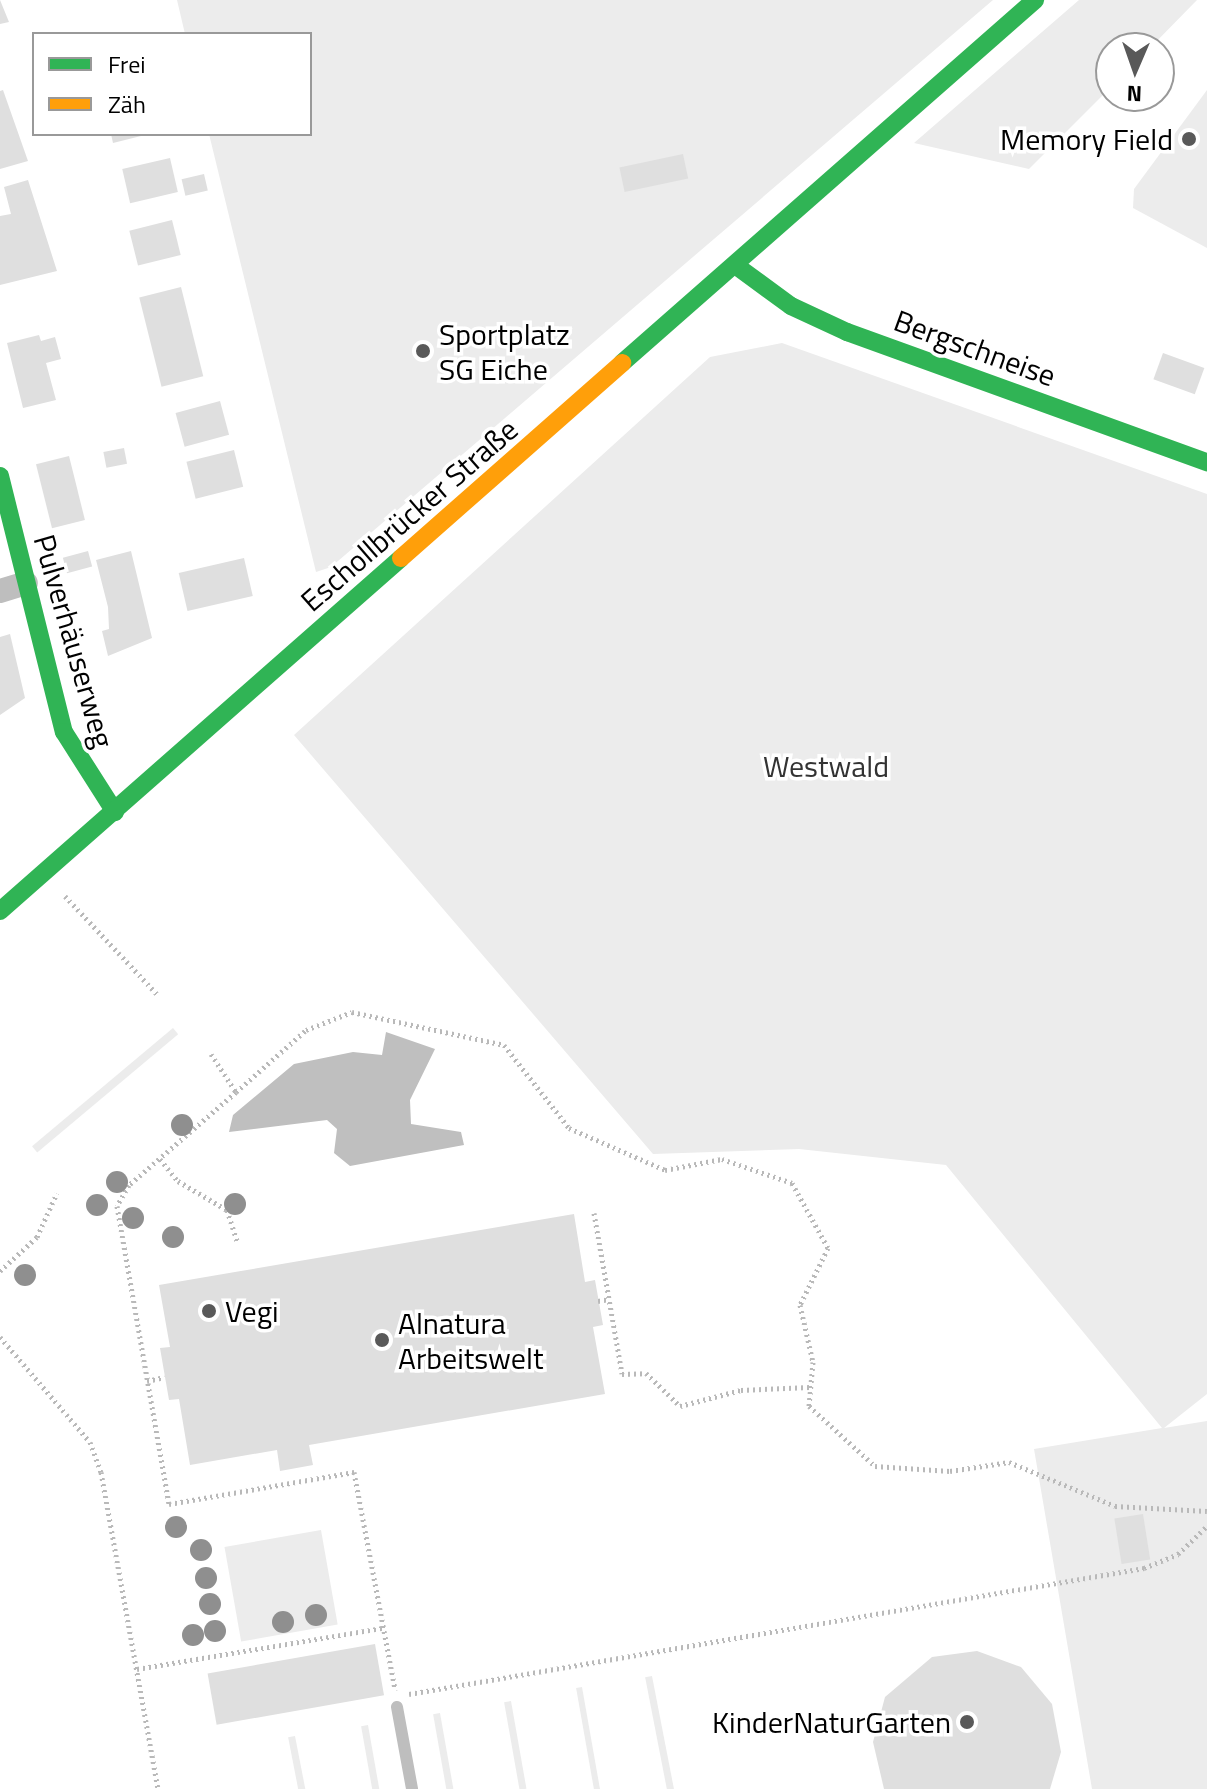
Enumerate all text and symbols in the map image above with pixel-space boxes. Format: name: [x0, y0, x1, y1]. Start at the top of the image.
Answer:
legend: [32, 32, 312, 136]
north arrow: [1095, 32, 1175, 112]
text: Frei: [108, 46, 146, 82]
text: N: [1126, 77, 1142, 111]
text: Zäh: [108, 86, 146, 122]
place label: Memory Field: [1000, 121, 1173, 157]
marker: Memory Field: [1180, 130, 1198, 148]
street label: Bergschneise: [889, 302, 1061, 394]
place label: Sportplatz SG Eiche: [439, 316, 570, 386]
marker: Sportplatz SG Eiche: [414, 342, 432, 360]
street label: Eschollbrücker Straße: [293, 411, 525, 619]
street label: Pulverhäuserweg: [26, 530, 122, 752]
park label: Westwald: [763, 748, 889, 784]
place label: Vegi: [225, 1293, 279, 1329]
marker: Vegi: [200, 1302, 218, 1320]
place label: Alnatura Arbeitswelt: [398, 1305, 543, 1376]
marker: Alnatura Arbeitswelt: [373, 1331, 391, 1349]
place label: KinderNaturGarten: [712, 1704, 951, 1740]
marker: KinderNaturGarten: [958, 1713, 976, 1731]

